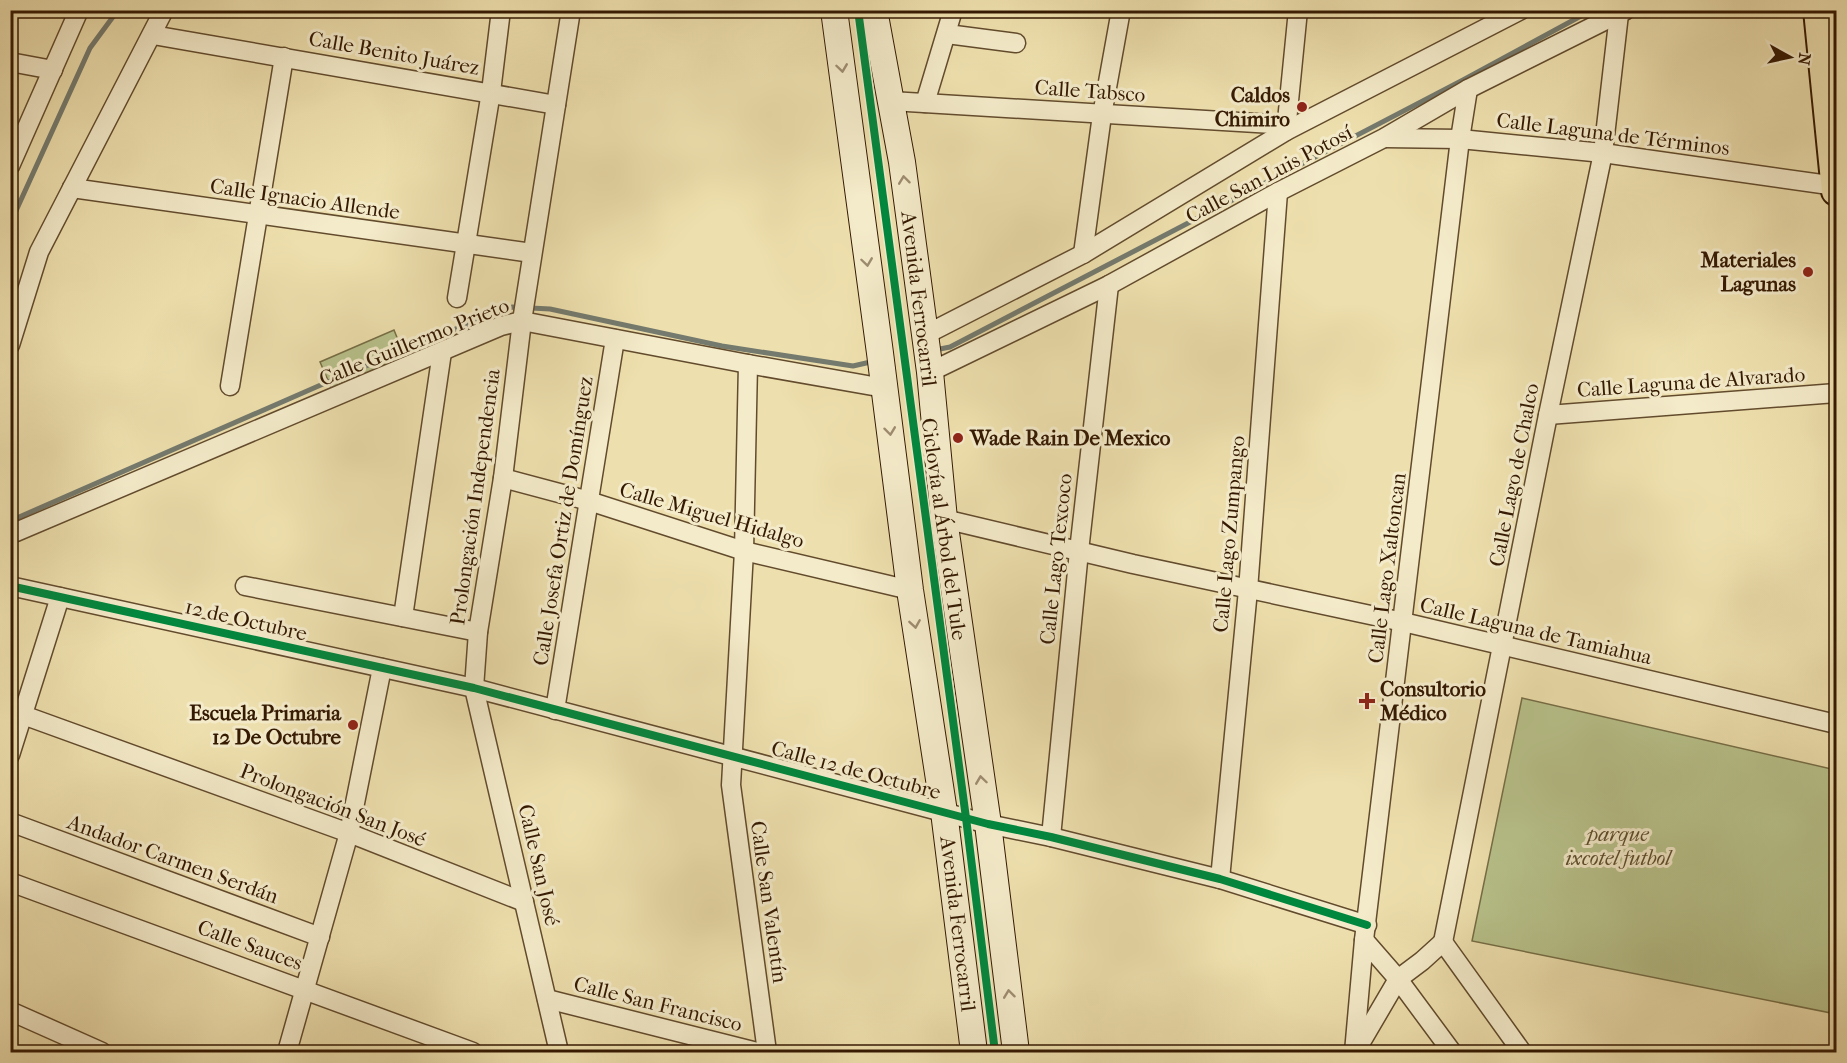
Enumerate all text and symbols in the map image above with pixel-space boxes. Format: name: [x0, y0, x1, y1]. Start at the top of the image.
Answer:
street label: Calle Benito Juárez: [307, 26, 481, 80]
north arrow: [1760, 27, 1820, 87]
text: N: [1794, 52, 1815, 67]
one-way arrow: [835, 64, 847, 73]
street label: Calle Tabsco: [1034, 75, 1146, 107]
place label: Caldos Chimiro: [1215, 83, 1290, 131]
marker: Caldos Chimiro: [1295, 100, 1309, 114]
street label: Calle Laguna de Términos: [1495, 108, 1731, 160]
street label: Calle San Luis Potosí: [1182, 120, 1357, 228]
street label: Calle Ignacio Allende: [209, 174, 401, 224]
one-way arrow: [899, 175, 911, 184]
street label: Avenida Ferrocarril: [896, 209, 942, 388]
place label: Materiales Lagunas: [1700, 248, 1796, 296]
one-way arrow: [861, 257, 873, 266]
marker: Materiales Lagunas: [1801, 265, 1815, 279]
street label: Calle Guillermo Prieto: [316, 293, 512, 391]
street label: Calle Laguna de Alvarado: [1576, 362, 1806, 402]
street label: Prolongación Independencia: [445, 367, 505, 627]
street label: Calle Josefa Ortiz de Domínguez: [528, 375, 598, 667]
street label: Calle Lago de Chalco: [1484, 381, 1544, 569]
street label: Ciclovía al Árbol del Tule: [917, 416, 971, 642]
one-way arrow: [883, 426, 895, 435]
place label: Wade Rain De Mexico: [969, 426, 1171, 450]
marker: Wade Rain De Mexico: [951, 431, 965, 445]
street label: Calle Lago Zumpango: [1208, 435, 1250, 633]
street label: Calle Lago Xaltoncan: [1363, 471, 1411, 665]
street label: Calle Lago Texcoco: [1035, 472, 1077, 646]
street label: Calle Miguel Hidalgo: [617, 477, 807, 553]
street label: Calle Laguna de Tamiahua: [1418, 593, 1655, 669]
street label: 12 de Octubre: [183, 594, 309, 646]
one-way arrow: [908, 619, 921, 629]
place label: Consultorio Médico: [1379, 677, 1486, 725]
marker: Consultorio Médico: [1358, 692, 1376, 710]
place label: Escuela Primaria 12 De Octubre: [189, 701, 342, 749]
marker: Escuela Primaria 12 De Octubre: [346, 718, 360, 732]
street label: Calle 12 de Octubre: [769, 736, 943, 804]
street label: Prolongación San José: [237, 758, 429, 852]
one-way arrow: [976, 776, 988, 785]
street label: Calle San José: [513, 802, 565, 928]
street label: Andador Carmen Serdán: [63, 809, 282, 908]
street label: Calle San Valentín: [746, 819, 792, 985]
park label: parque ixcotel futbol: [1565, 822, 1673, 870]
street label: Avenida Ferrocarril: [935, 834, 981, 1013]
street label: Calle Sauces: [194, 915, 306, 975]
street label: Calle San Francisco: [571, 971, 745, 1037]
one-way arrow: [1003, 990, 1016, 999]

